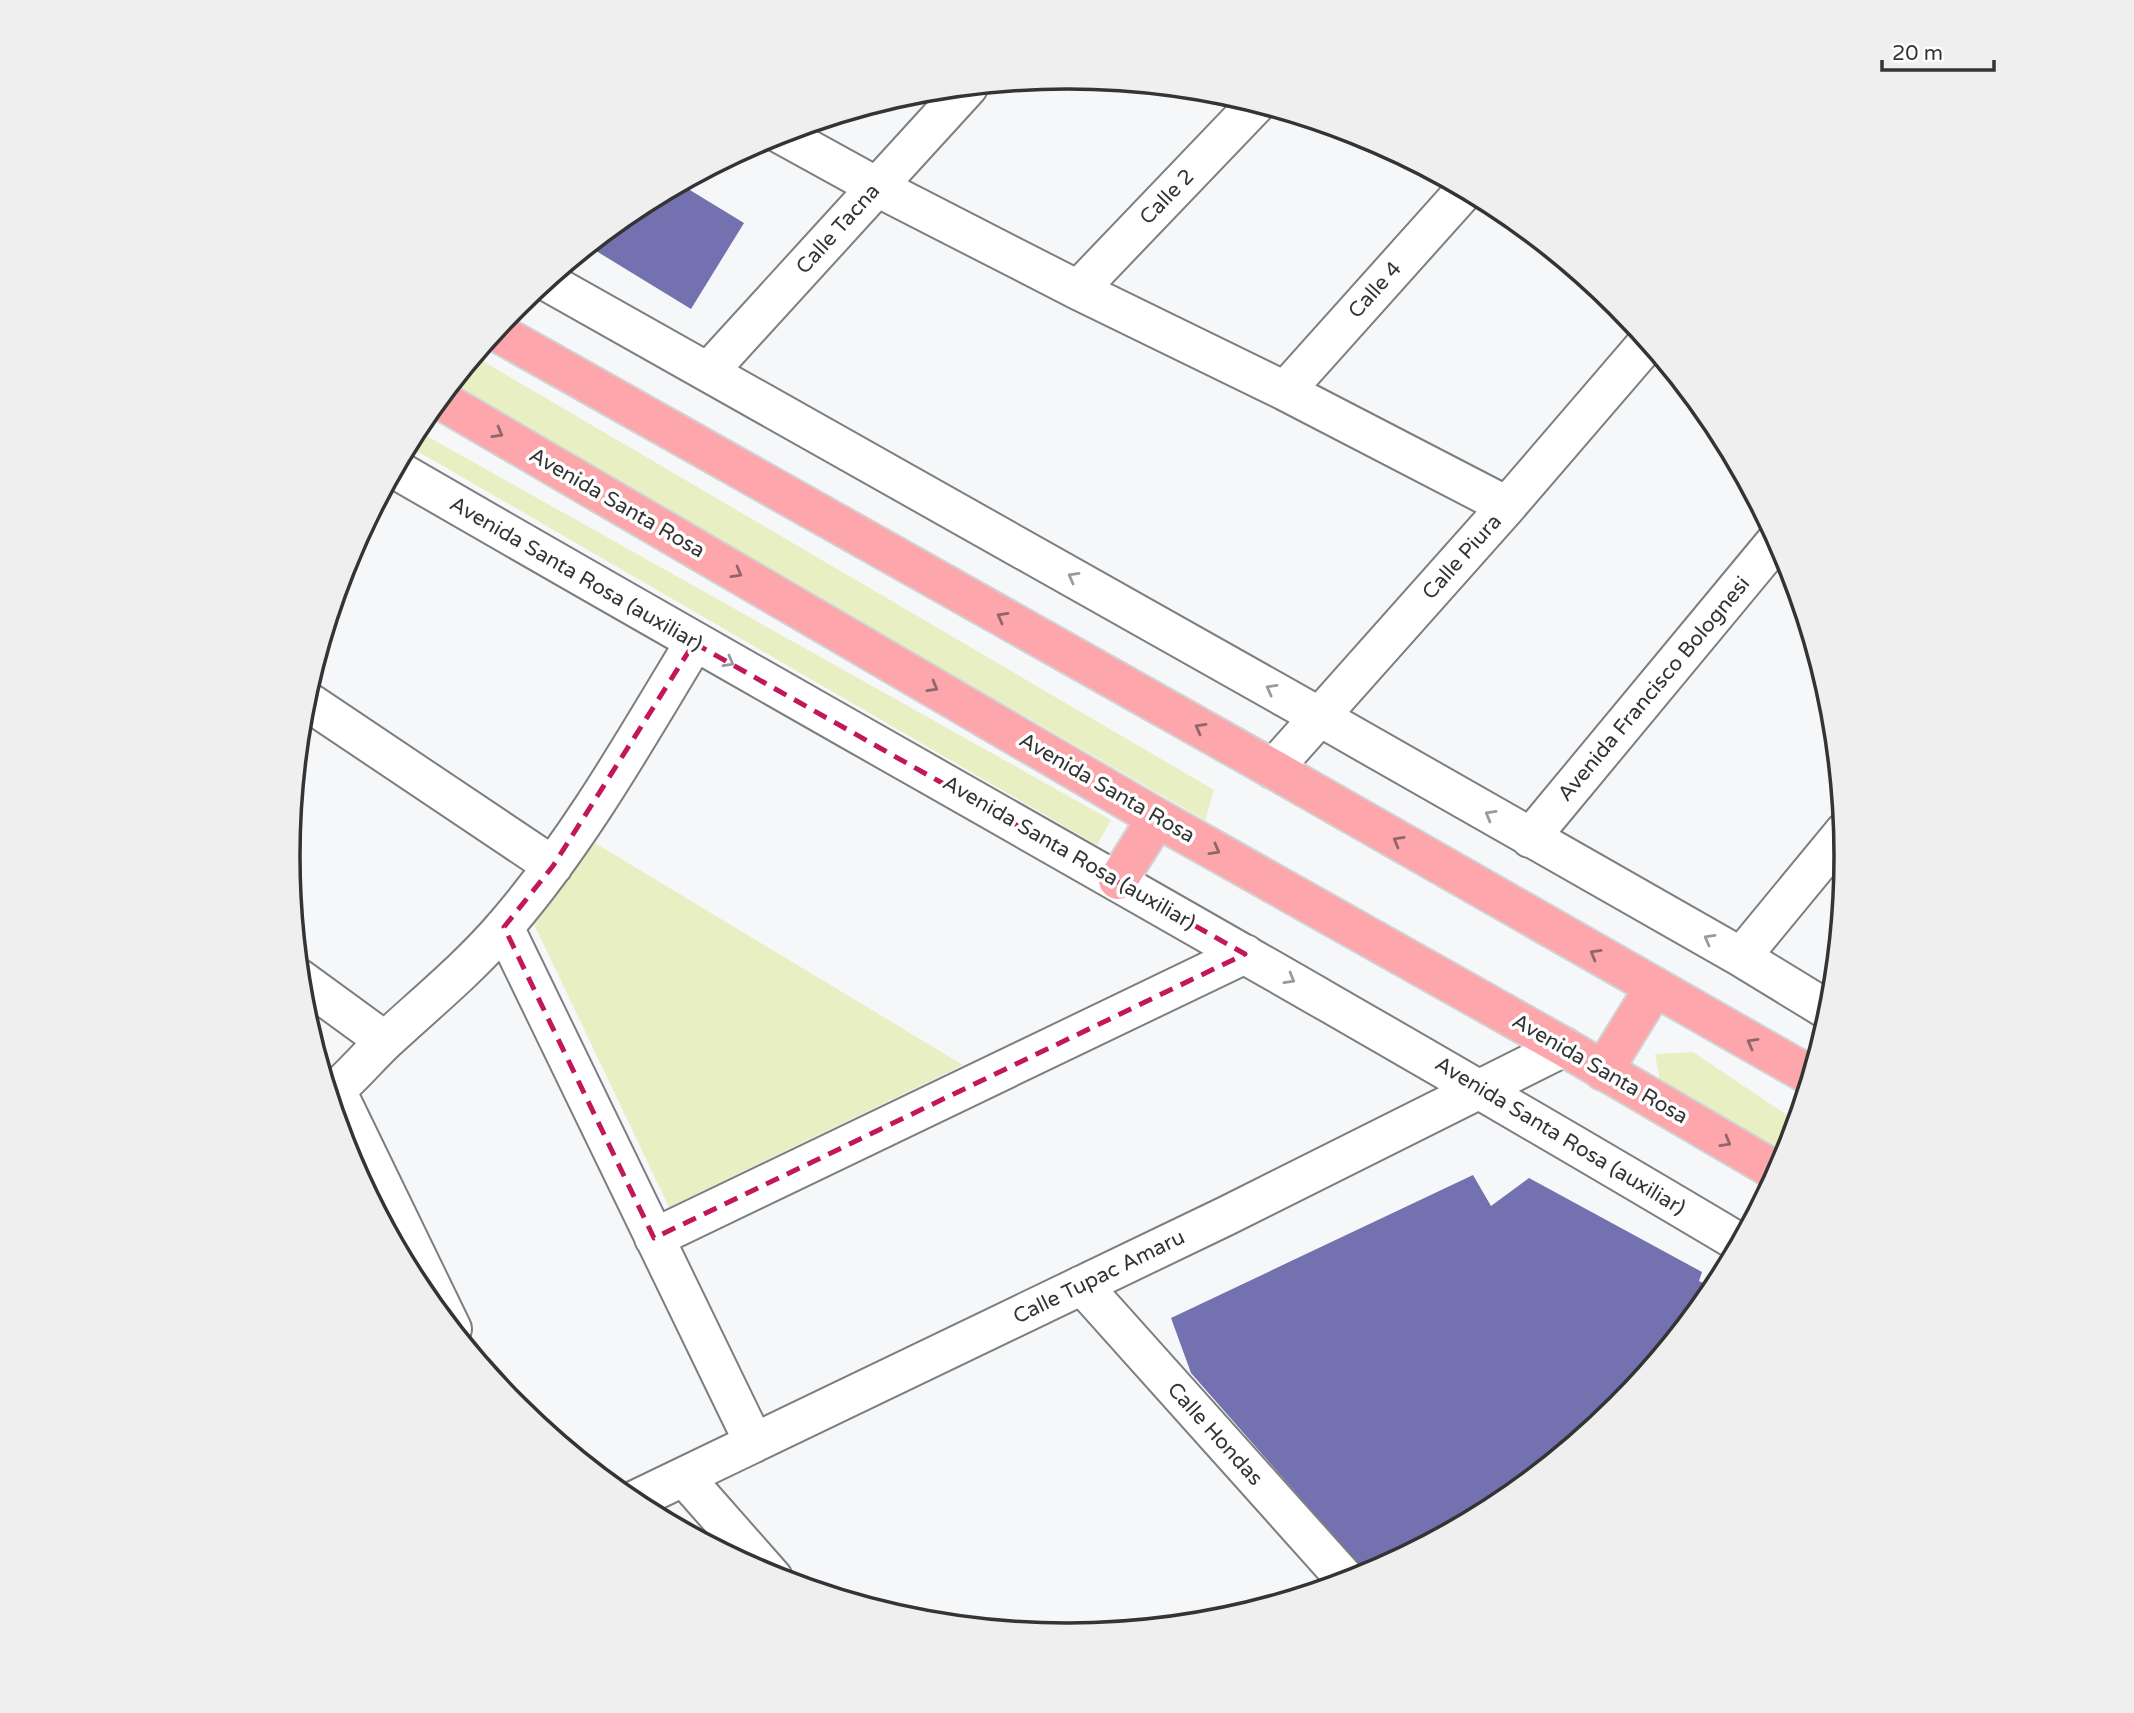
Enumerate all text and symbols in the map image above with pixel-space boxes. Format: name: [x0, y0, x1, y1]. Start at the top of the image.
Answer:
scale bar: [1882, 28, 1994, 72]
text: 20 m: [1892, 41, 1943, 66]
street label: Calle 2: [1135, 164, 1199, 230]
street label: Calle Tacna: [791, 179, 885, 279]
street label: Calle 4: [1343, 257, 1407, 323]
one-way arrow: [490, 425, 503, 438]
street label: Avenida Santa Rosa: [525, 443, 709, 563]
street label: Avenida Santa Rosa (auxiliar): [445, 491, 707, 657]
street label: Calle Piura: [1417, 509, 1507, 605]
one-way arrow: [729, 565, 742, 578]
one-way arrow: [1068, 572, 1080, 585]
street label: Avenida Francisco Bolognesi: [1553, 572, 1755, 806]
one-way arrow: [997, 612, 1009, 625]
one-way arrow: [722, 654, 735, 667]
one-way arrow: [926, 679, 939, 692]
one-way arrow: [1266, 684, 1279, 697]
one-way arrow: [1195, 723, 1208, 736]
street label: Avenida Santa Rosa: [1015, 728, 1199, 848]
street label: Avenida Santa Rosa (auxiliar): [938, 770, 1200, 936]
one-way arrow: [1484, 810, 1497, 823]
one-way arrow: [1392, 836, 1405, 849]
one-way arrow: [1208, 842, 1220, 855]
one-way arrow: [1704, 934, 1716, 947]
one-way arrow: [1590, 949, 1603, 962]
one-way arrow: [1282, 971, 1295, 984]
street label: Avenida Santa Rosa: [1508, 1009, 1692, 1129]
one-way arrow: [1746, 1038, 1759, 1051]
street label: Avenida Santa Rosa (auxiliar): [1430, 1051, 1690, 1221]
one-way arrow: [1719, 1134, 1731, 1147]
street label: Calle Tupac Amaru: [1009, 1225, 1189, 1329]
street label: Calle Hondas: [1162, 1377, 1268, 1491]

